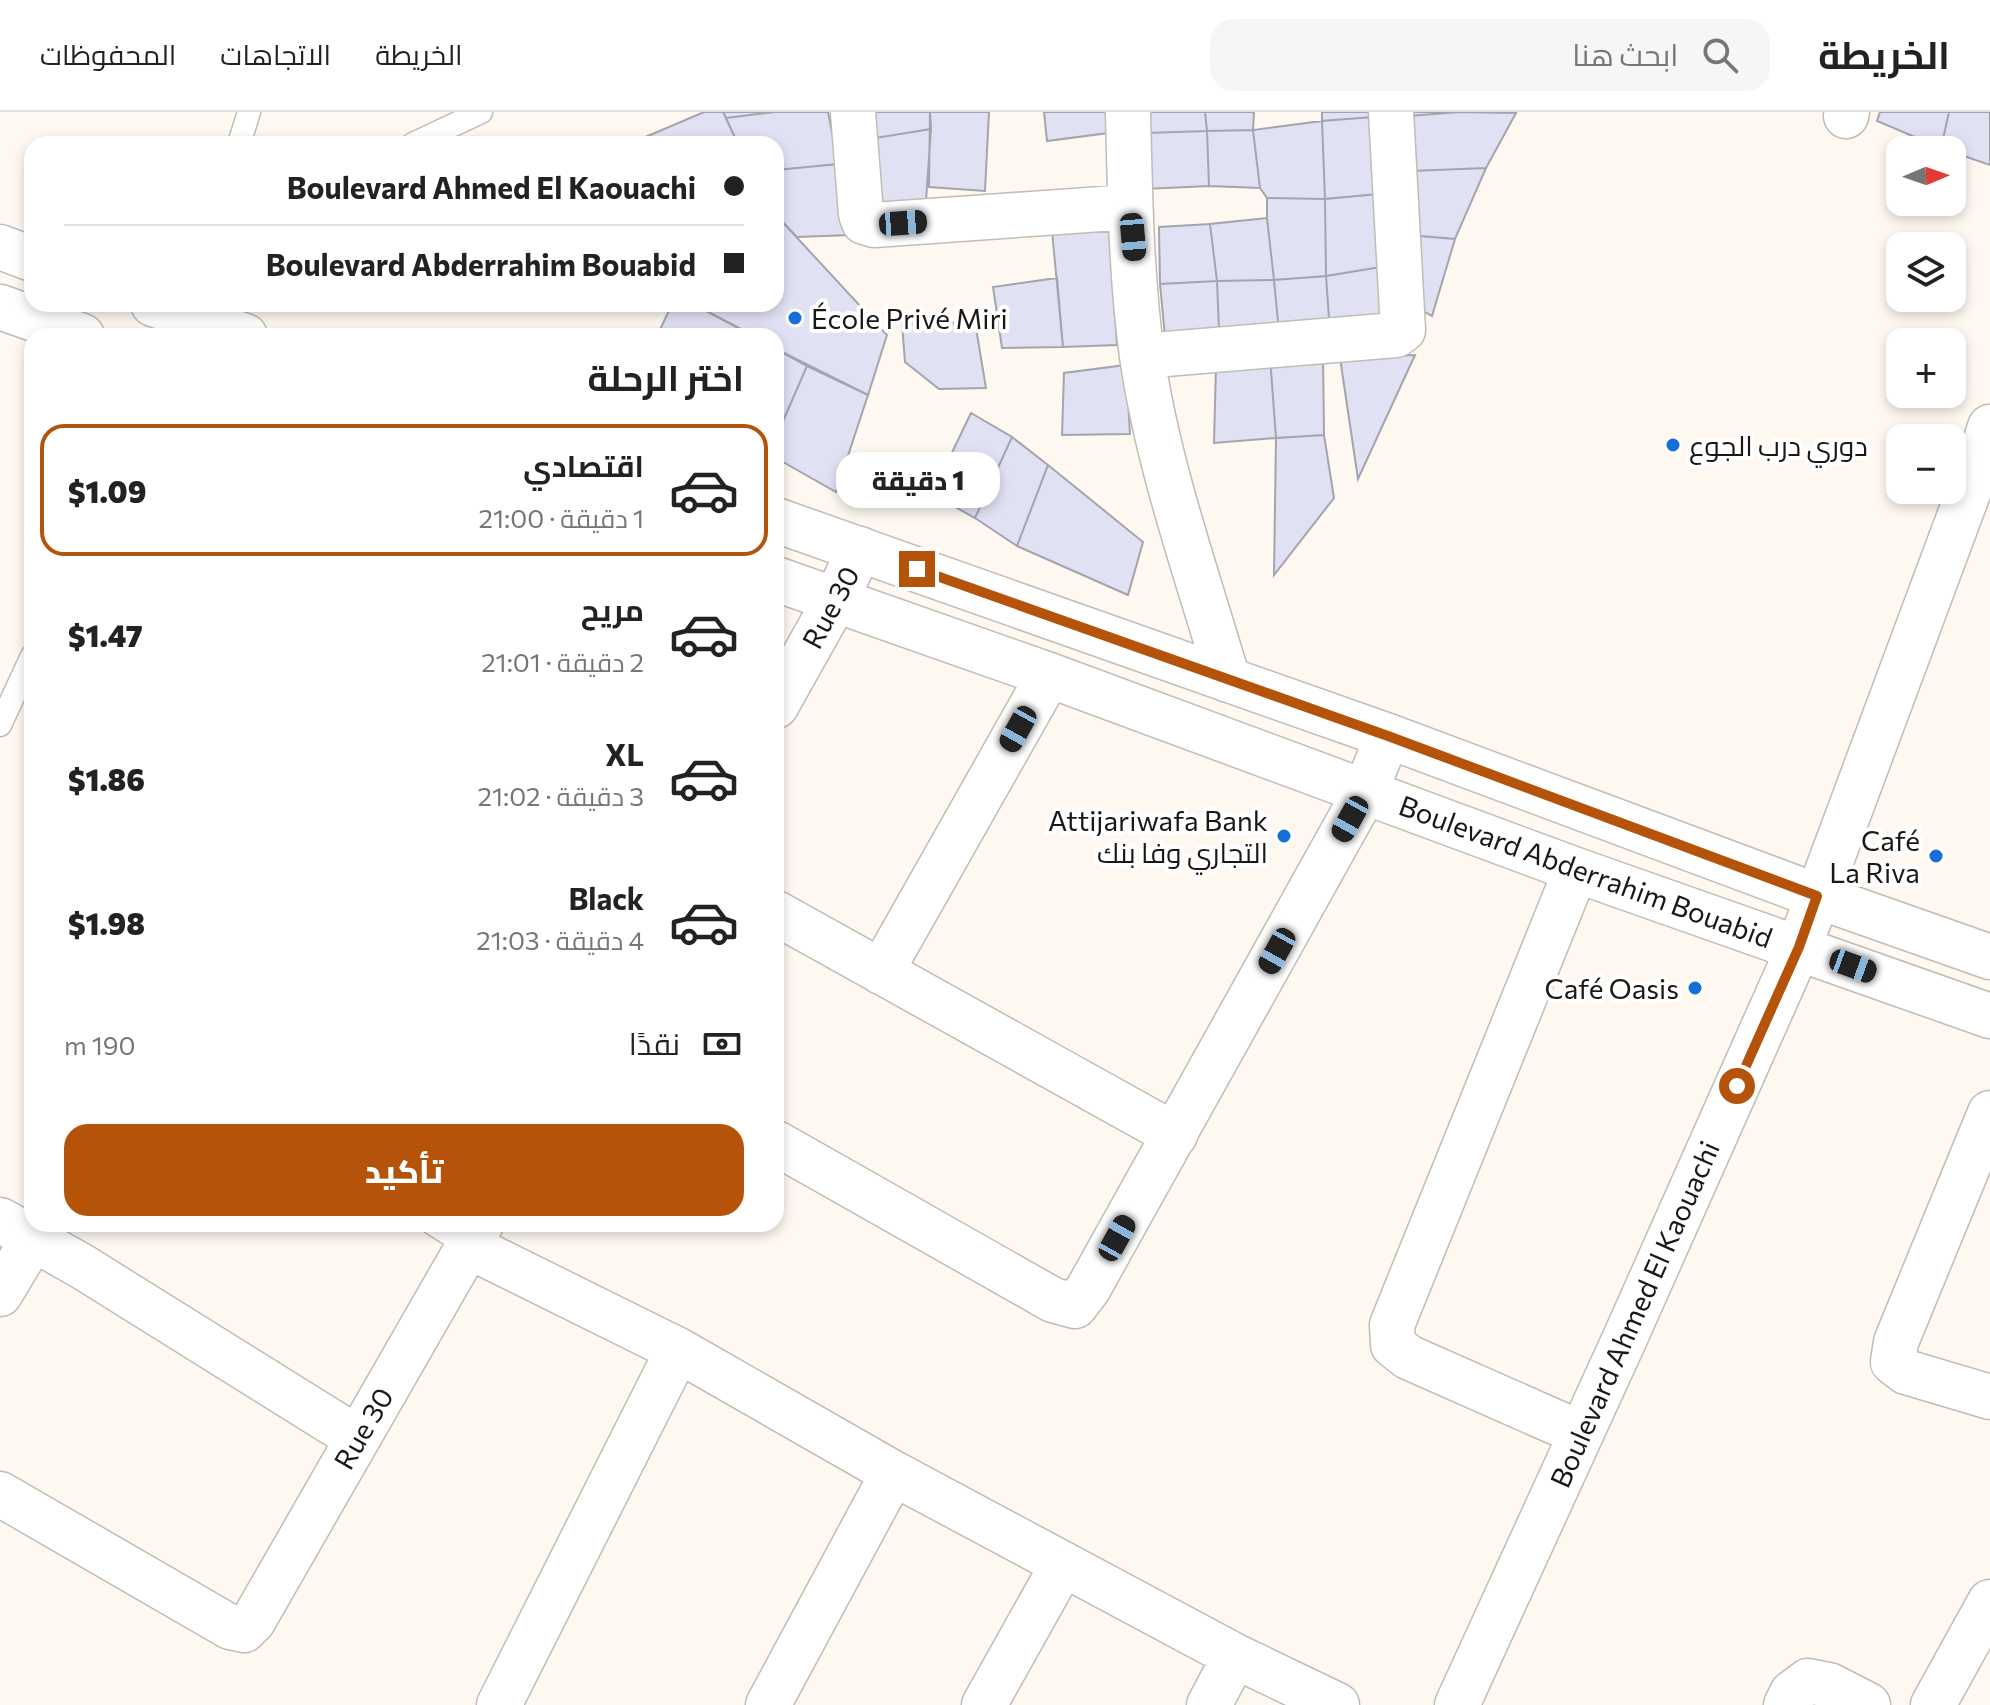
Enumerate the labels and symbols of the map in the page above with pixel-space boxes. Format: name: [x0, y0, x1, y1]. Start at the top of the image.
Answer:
north arrow: [1886, 136, 1966, 216]
car: [878, 209, 928, 237]
car: [1119, 212, 1147, 262]
place label: École Privé Miri: [811, 301, 1008, 335]
marker: École Privé Miri: [786, 309, 804, 327]
place label: دوري درب الجوع: [1689, 428, 1868, 468]
marker: دوري درب الجوع: [1664, 436, 1682, 454]
callout: 1 دقيقة: [835, 453, 999, 509]
route end: [899, 551, 935, 587]
street label: Rue 30: [794, 560, 866, 654]
car: [996, 702, 1040, 756]
street label: Boulevard Abderrahim Bouabid: [1395, 788, 1777, 954]
car: [1328, 792, 1372, 846]
place label: Attijariwafa Bank التجاري وفا بنك: [1048, 803, 1268, 875]
place label: Café La Riva: [1829, 823, 1920, 889]
marker: Attijariwafa Bank التجاري وفا بنك: [1275, 827, 1293, 845]
marker: Café La Riva: [1927, 847, 1945, 865]
car: [1255, 924, 1299, 978]
car: [1826, 947, 1880, 985]
place label: Café Oasis: [1544, 971, 1679, 1005]
marker: Café Oasis: [1686, 979, 1704, 997]
route start: [1719, 1068, 1755, 1104]
street label: Boulevard Ahmed El Kaouachi: [1542, 1135, 1726, 1493]
car: [1095, 1211, 1139, 1265]
street label: Rue 30: [326, 1381, 400, 1475]

